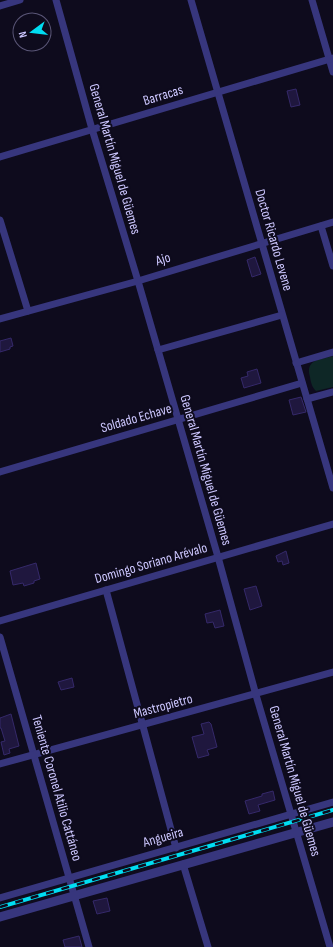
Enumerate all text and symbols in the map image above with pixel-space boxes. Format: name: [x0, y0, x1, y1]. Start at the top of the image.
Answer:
north arrow: [12, 12, 52, 52]
text: N: [16, 30, 30, 39]
street label: Barracas: [141, 81, 185, 109]
street label: General Martín Miguel de Güemes: [85, 82, 145, 236]
street label: Doctor Ricardo Levene: [251, 187, 297, 293]
street label: Ajo: [153, 249, 173, 270]
street label: General Martín Miguel de Güemes: [176, 393, 236, 547]
street label: Soldado Echave: [99, 400, 173, 436]
street label: Domingo Soriano Arévalo: [93, 539, 209, 587]
street label: Mastropietro: [132, 690, 195, 722]
street label: General Martín Miguel de Güemes: [265, 704, 325, 858]
street label: Teniente Coronel Atilio Cattáneo: [28, 713, 86, 863]
street label: Angueira: [140, 823, 185, 851]

